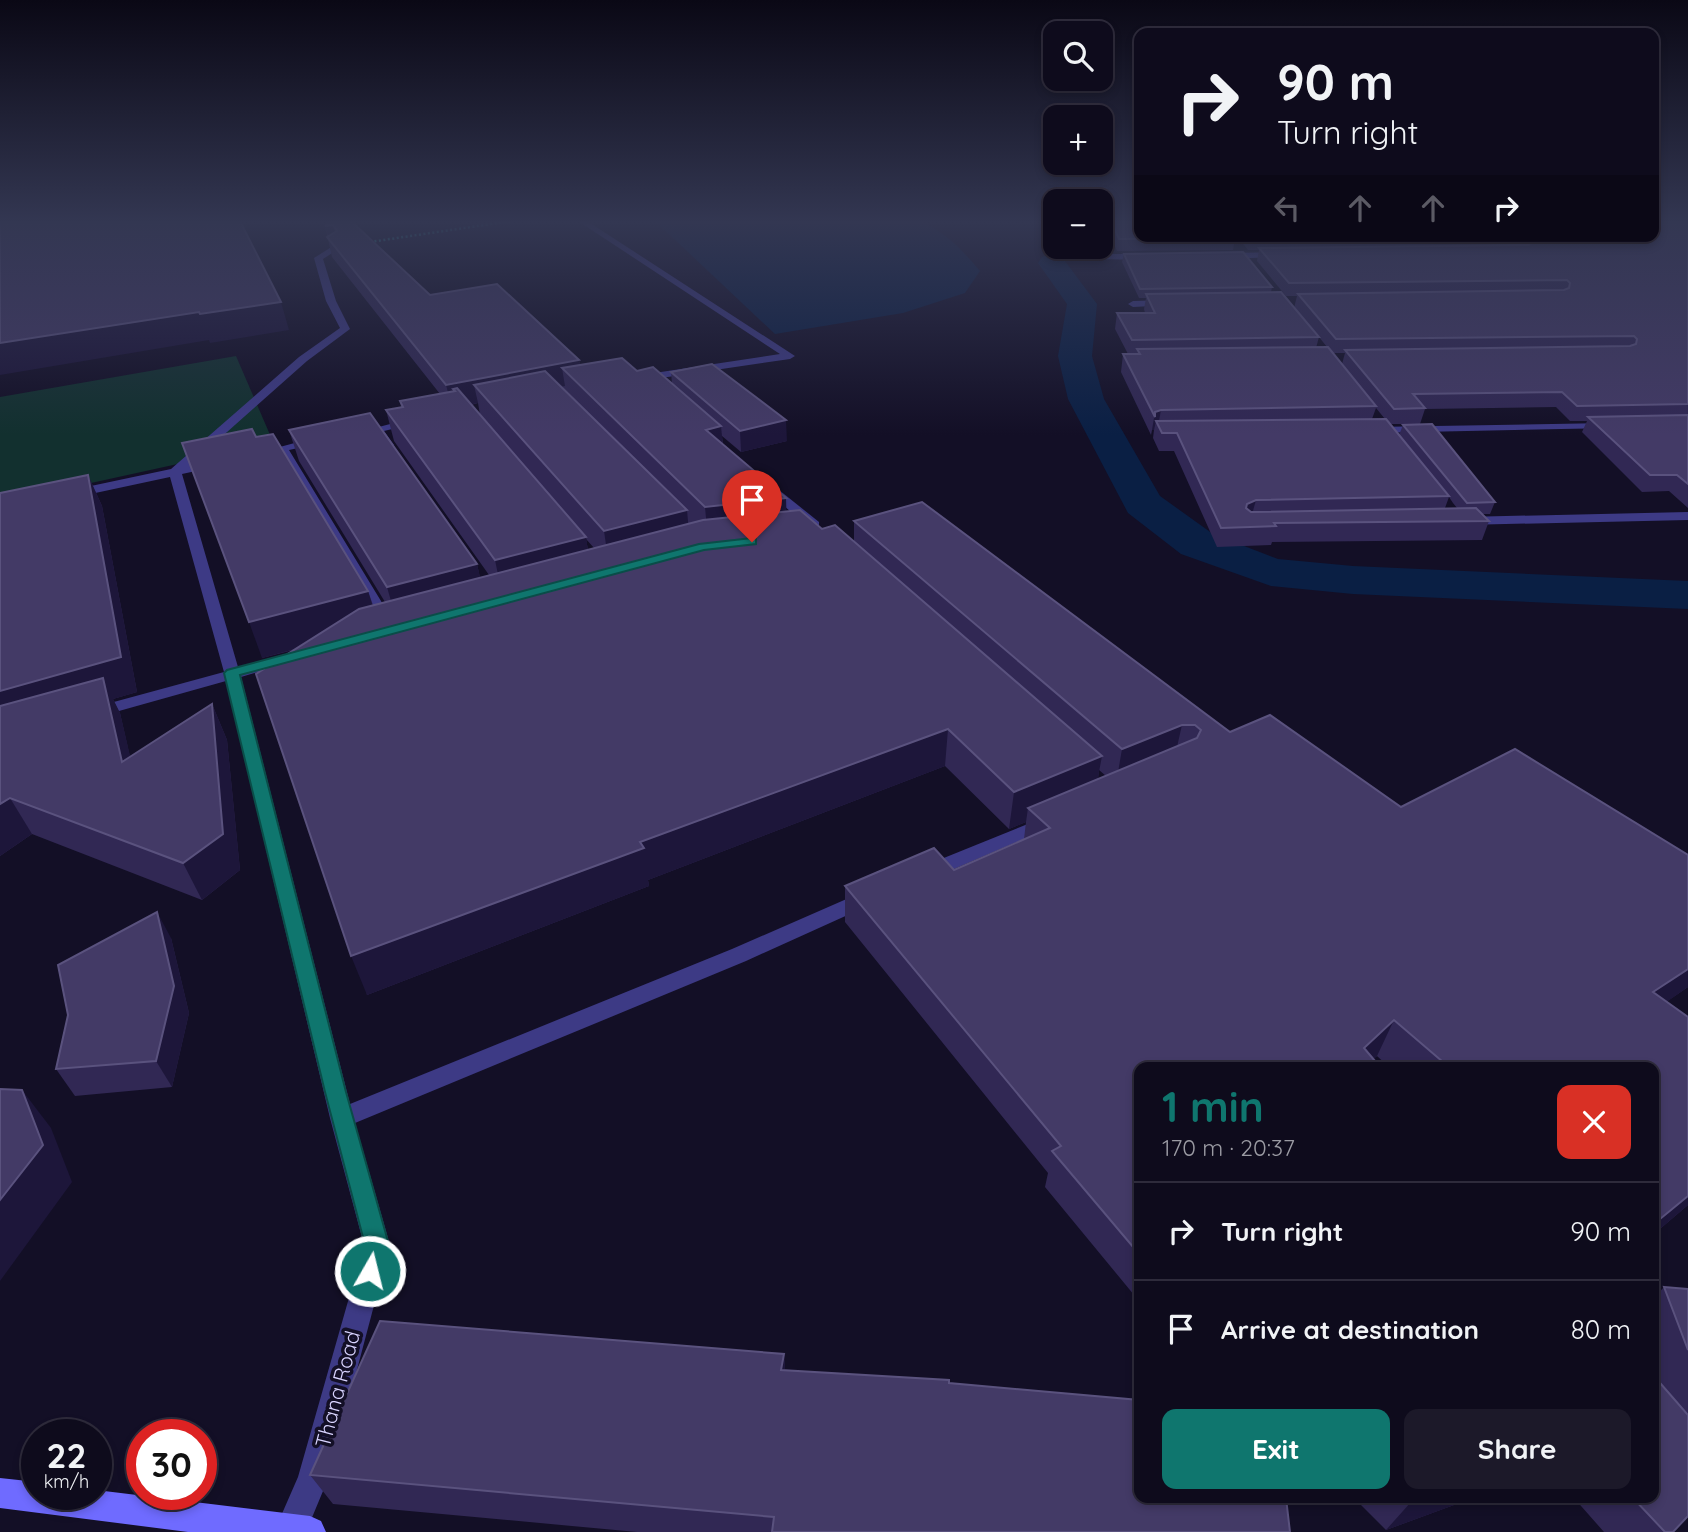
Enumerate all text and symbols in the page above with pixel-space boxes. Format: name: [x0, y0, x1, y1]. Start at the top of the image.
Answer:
map controls: [1043, 21, 1113, 259]
button: search: [1043, 21, 1113, 91]
text: 90 m: [1277, 51, 1394, 112]
icon: right: [1162, 56, 1253, 147]
button: +: [1043, 105, 1113, 175]
text: Turn right: [1277, 112, 1418, 152]
button: −: [1043, 189, 1113, 259]
icon: left: [1268, 189, 1306, 227]
icon: ahead: [1341, 189, 1379, 227]
icon: ahead: [1414, 189, 1452, 227]
icon: right: [1487, 189, 1525, 227]
pin: [722, 470, 782, 542]
icon: arrive: [733, 481, 771, 519]
text: 1 min: [1162, 1080, 1264, 1133]
button: close: [1557, 1085, 1631, 1159]
text: 170 m · 20:37: [1162, 1133, 1295, 1162]
icon: right: [1162, 1212, 1200, 1250]
text: Turn right: [1221, 1215, 1343, 1248]
text: 90 m: [1570, 1215, 1631, 1248]
position arrow: [333, 1234, 407, 1308]
icon: arrive: [1162, 1310, 1200, 1348]
text: Arrive at destination: [1221, 1313, 1479, 1346]
text: 80 m: [1571, 1313, 1631, 1346]
street label: Thana Road: [309, 1328, 365, 1450]
button: Exit: [1162, 1409, 1390, 1489]
button: Share: [1404, 1409, 1631, 1489]
speed limit sign: 30: [126, 1419, 217, 1510]
text: 22: [47, 1433, 86, 1477]
text: km/h: [44, 1470, 89, 1493]

